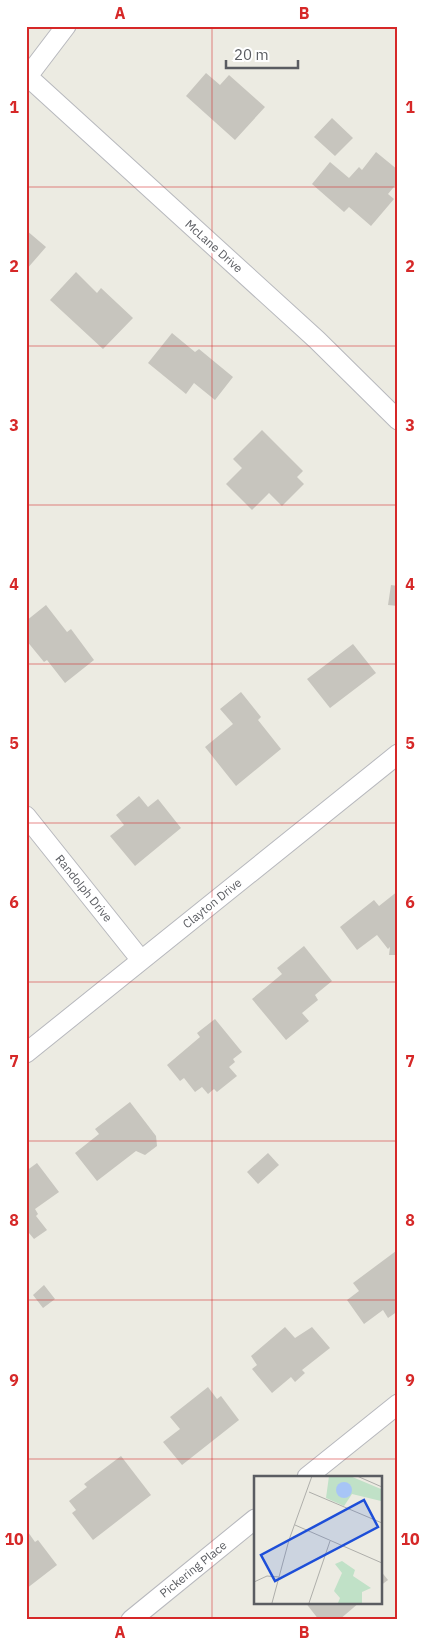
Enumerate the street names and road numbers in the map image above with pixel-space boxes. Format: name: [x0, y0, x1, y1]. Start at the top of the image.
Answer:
street label: McLane Drive: [182, 216, 246, 276]
street label: Randolph Drive: [52, 851, 116, 925]
street label: Clayton Drive: [180, 874, 245, 931]
street label: Pickering Place: [156, 1537, 230, 1601]

